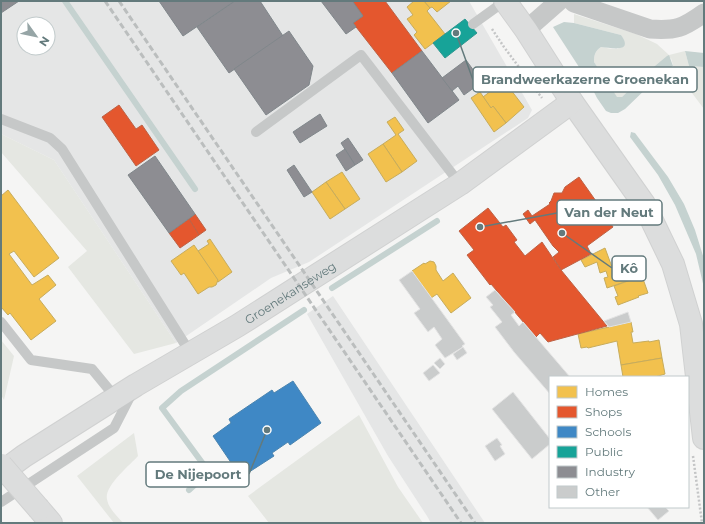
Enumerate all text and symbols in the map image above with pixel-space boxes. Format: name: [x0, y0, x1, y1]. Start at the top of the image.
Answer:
north arrow: [16, 16, 56, 56]
text: N: [36, 34, 53, 49]
callout: Brandweerkazerne Groenekan: [473, 67, 697, 92]
text: Brandweerkazerne Groenekan: [481, 71, 689, 87]
callout: Van der Neut: [557, 200, 662, 225]
text: Van der Neut: [563, 204, 654, 220]
callout: Kô: [612, 256, 646, 281]
street label: Groenekanseweg: [242, 258, 338, 327]
text: Kô: [620, 260, 638, 276]
legend: [549, 376, 689, 508]
text: Homes: [585, 384, 628, 399]
text: Shops: [585, 404, 622, 419]
text: Schools: [585, 424, 631, 439]
text: Public: [585, 444, 623, 459]
callout: De Nijepoort: [146, 462, 249, 487]
text: Industry: [585, 464, 635, 479]
text: De Nijepoort: [155, 466, 242, 482]
text: Other: [585, 484, 620, 499]

